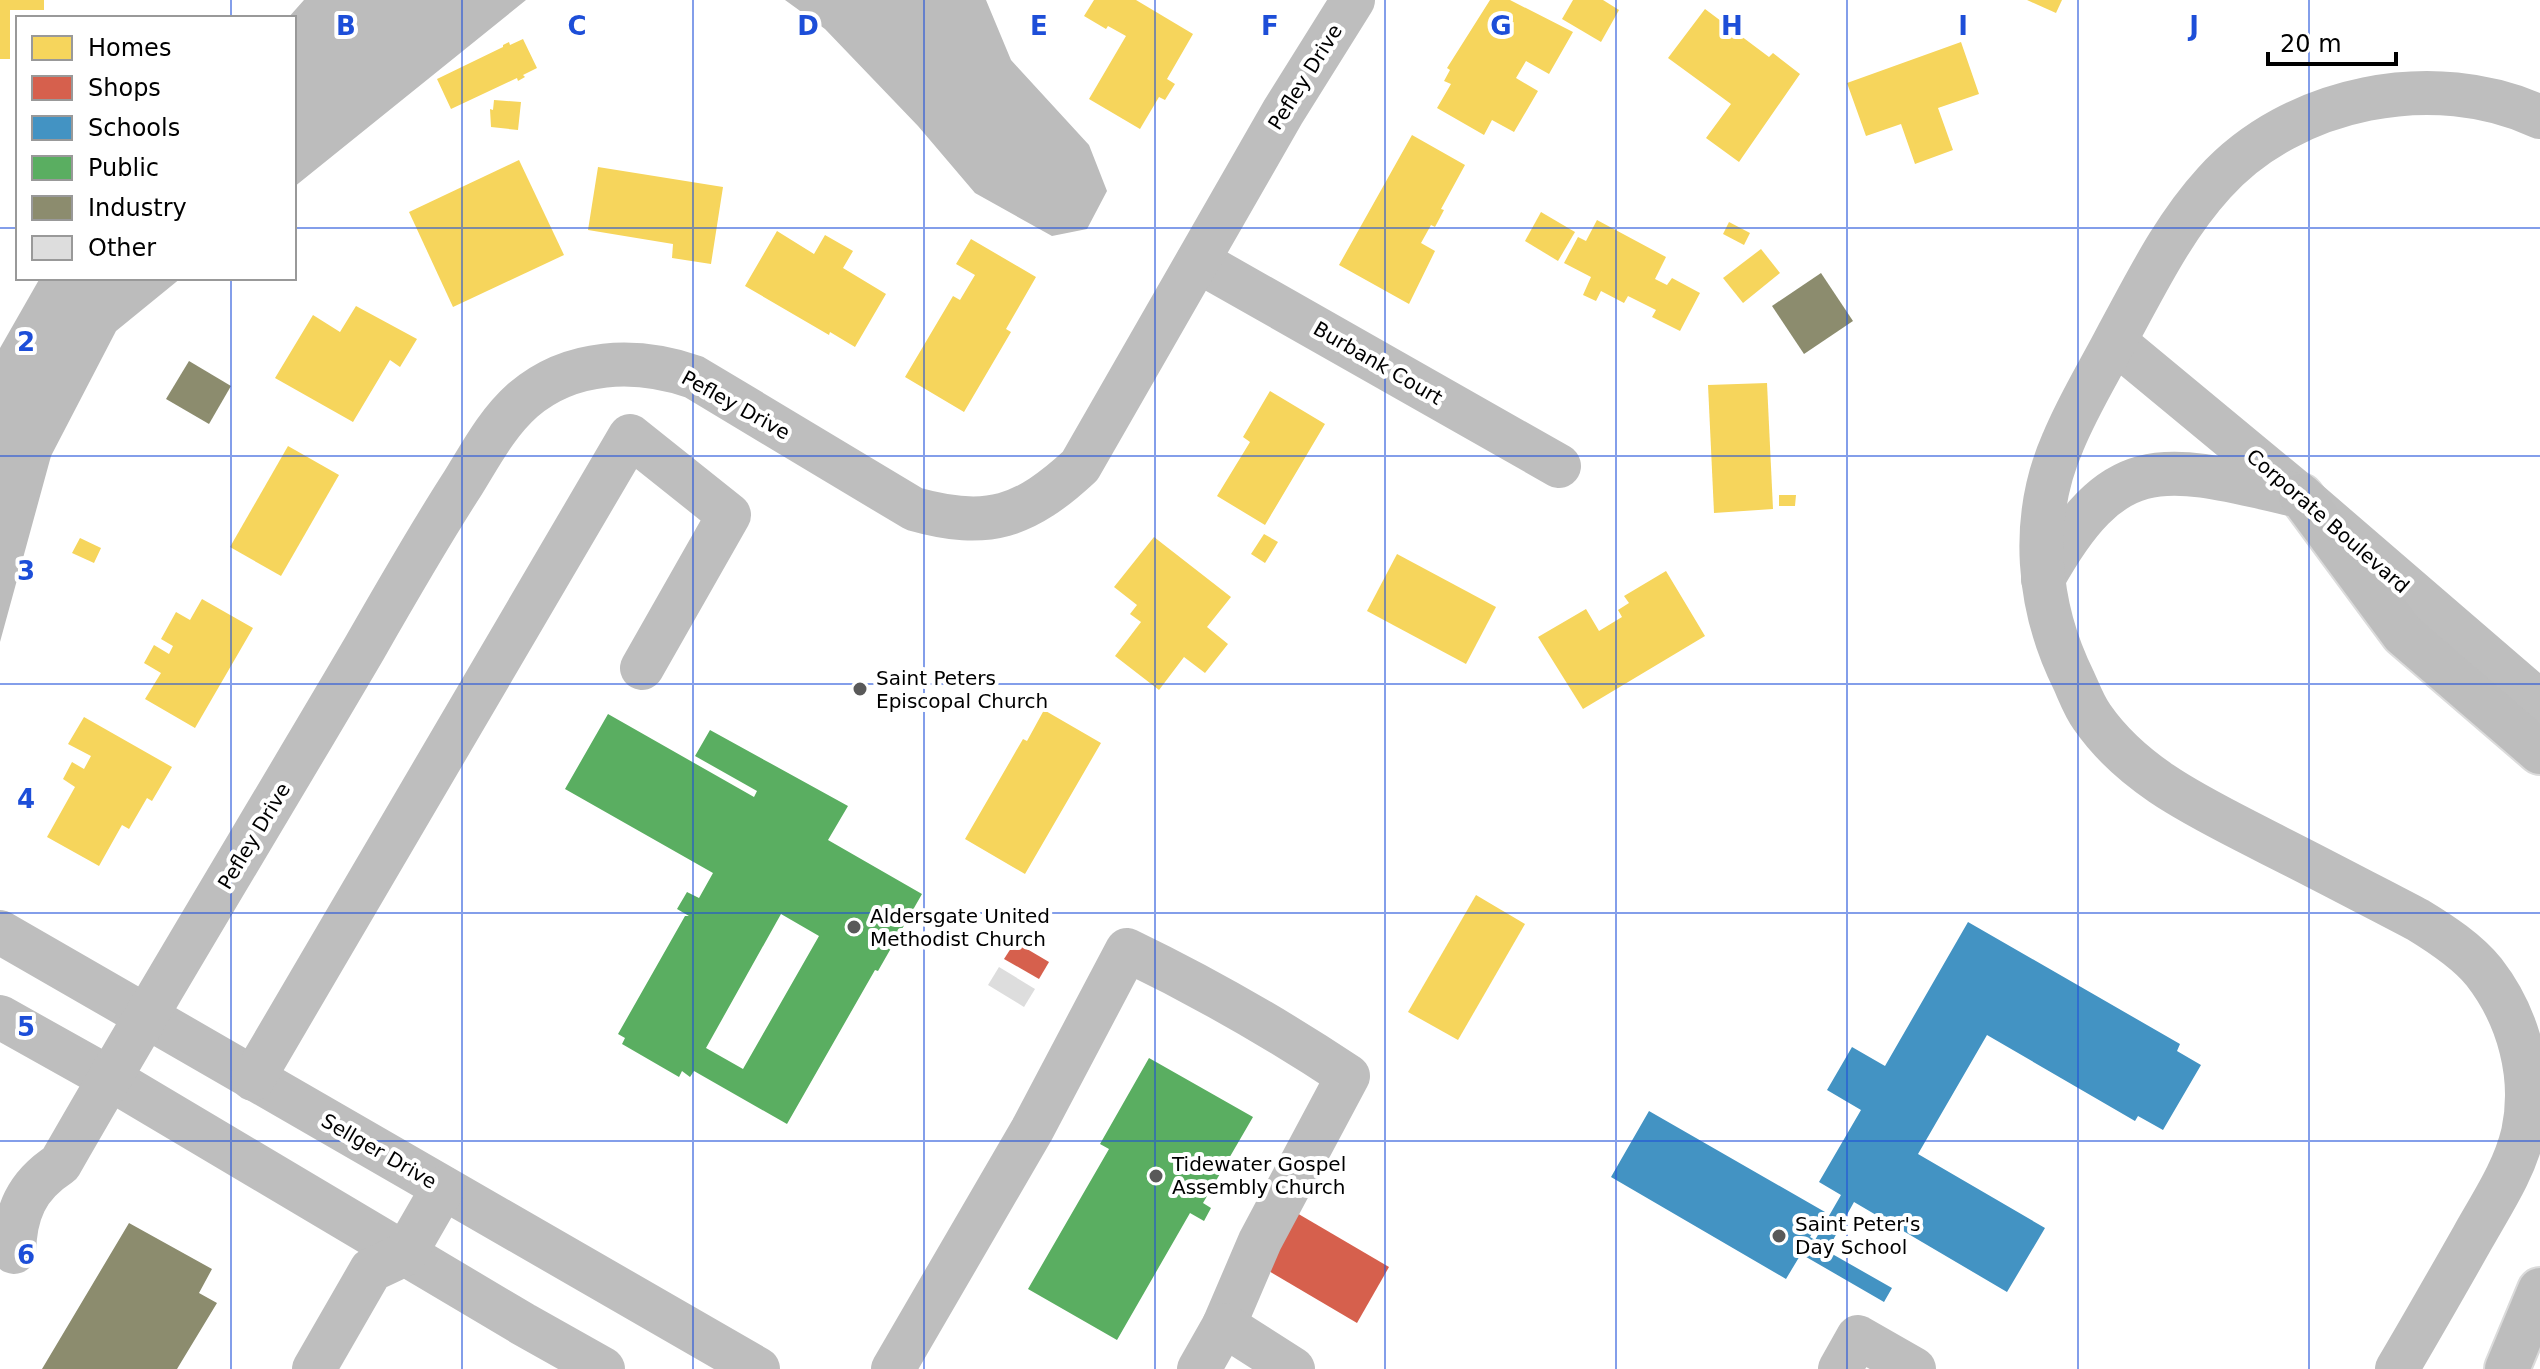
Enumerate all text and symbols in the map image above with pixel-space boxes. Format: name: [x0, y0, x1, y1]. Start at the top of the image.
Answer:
text: B: [336, 11, 356, 41]
text: C: [567, 11, 587, 41]
text: D: [797, 11, 819, 41]
text: E: [1030, 11, 1048, 41]
text: F: [1261, 11, 1279, 41]
text: G: [1490, 11, 1512, 41]
text: H: [1721, 11, 1743, 41]
text: I: [1958, 11, 1968, 41]
text: J: [2187, 11, 2199, 41]
legend: [16, 16, 296, 280]
scale bar: [2268, 16, 2396, 66]
street label: Pefley Drive: [1263, 20, 1347, 134]
text: 20 m: [2280, 30, 2342, 58]
text: Homes: [88, 34, 171, 62]
text: Shops: [88, 74, 161, 102]
text: Schools: [88, 114, 180, 142]
text: Public: [88, 154, 159, 182]
text: Industry: [88, 194, 187, 222]
text: Other: [88, 234, 156, 262]
street label: Burbank Court: [1309, 316, 1447, 410]
text: 2: [17, 327, 35, 357]
street label: Pefley Drive: [678, 365, 794, 445]
street label: Corporate Boulevard: [2242, 444, 2414, 598]
text: 3: [17, 556, 35, 586]
place label: Saint Peters Episcopal Church: [876, 666, 1048, 713]
marker: Saint Peters Episcopal Church: [851, 680, 869, 698]
street label: Pefley Drive: [213, 778, 295, 894]
text: 4: [17, 784, 35, 814]
place label: Aldersgate United Methodist Church: [870, 904, 1050, 951]
marker: Aldersgate United Methodist Church: [845, 918, 863, 936]
text: 5: [17, 1012, 35, 1042]
street label: Sellger Drive: [317, 1108, 441, 1194]
place label: Tidewater Gospel Assembly Church: [1171, 1152, 1346, 1199]
marker: Tidewater Gospel Assembly Church: [1147, 1167, 1165, 1185]
place label: Saint Peter's Day School: [1795, 1212, 1920, 1259]
marker: Saint Peter's Day School: [1770, 1227, 1788, 1245]
text: 6: [17, 1240, 35, 1270]

